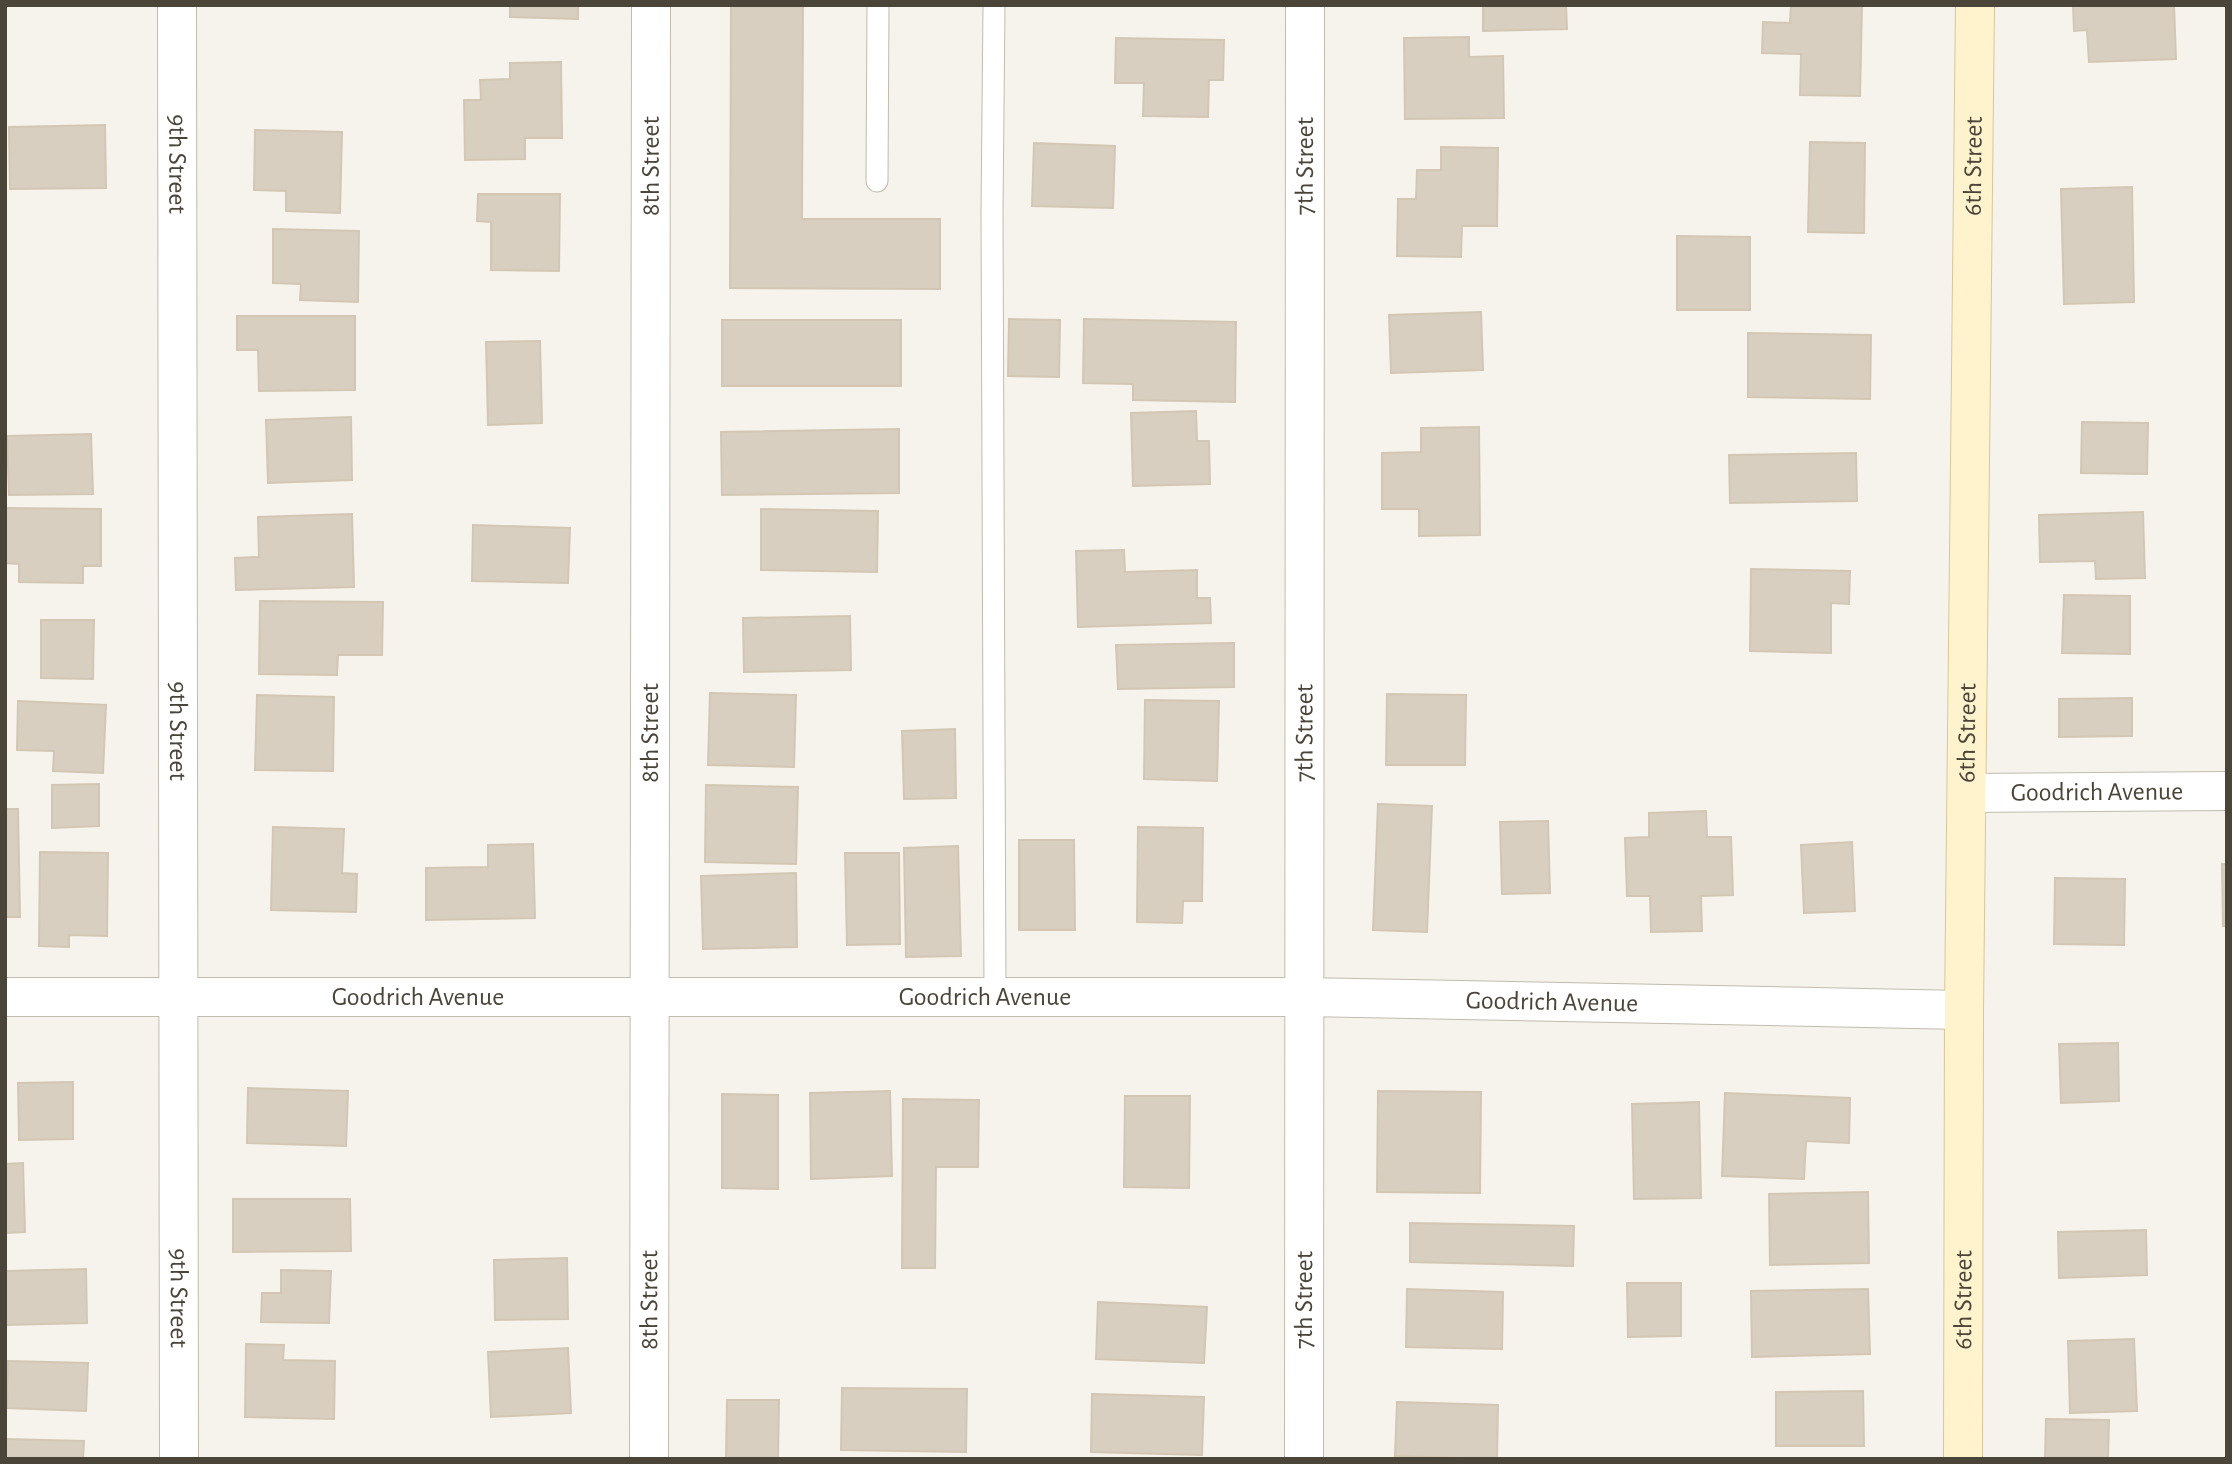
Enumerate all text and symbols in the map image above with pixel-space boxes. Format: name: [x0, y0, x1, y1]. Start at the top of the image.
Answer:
street label: 9th Street: [164, 114, 190, 214]
street label: 8th Street: [638, 116, 664, 216]
street label: 6th Street: [1960, 116, 1987, 216]
street label: 7th Street: [1292, 117, 1318, 215]
street label: 9th Street: [165, 681, 191, 781]
street label: 8th Street: [637, 683, 663, 783]
street label: 6th Street: [1953, 683, 1981, 783]
street label: 7th Street: [1291, 684, 1318, 782]
street label: Goodrich Avenue: [2011, 778, 2183, 806]
street label: Goodrich Avenue: [332, 984, 504, 1010]
street label: Goodrich Avenue: [899, 984, 1071, 1010]
street label: Goodrich Avenue: [1465, 987, 1638, 1017]
street label: 9th Street: [166, 1248, 192, 1348]
street label: 8th Street: [636, 1250, 662, 1350]
street label: 6th Street: [1950, 1250, 1976, 1350]
street label: 7th Street: [1291, 1251, 1317, 1349]

